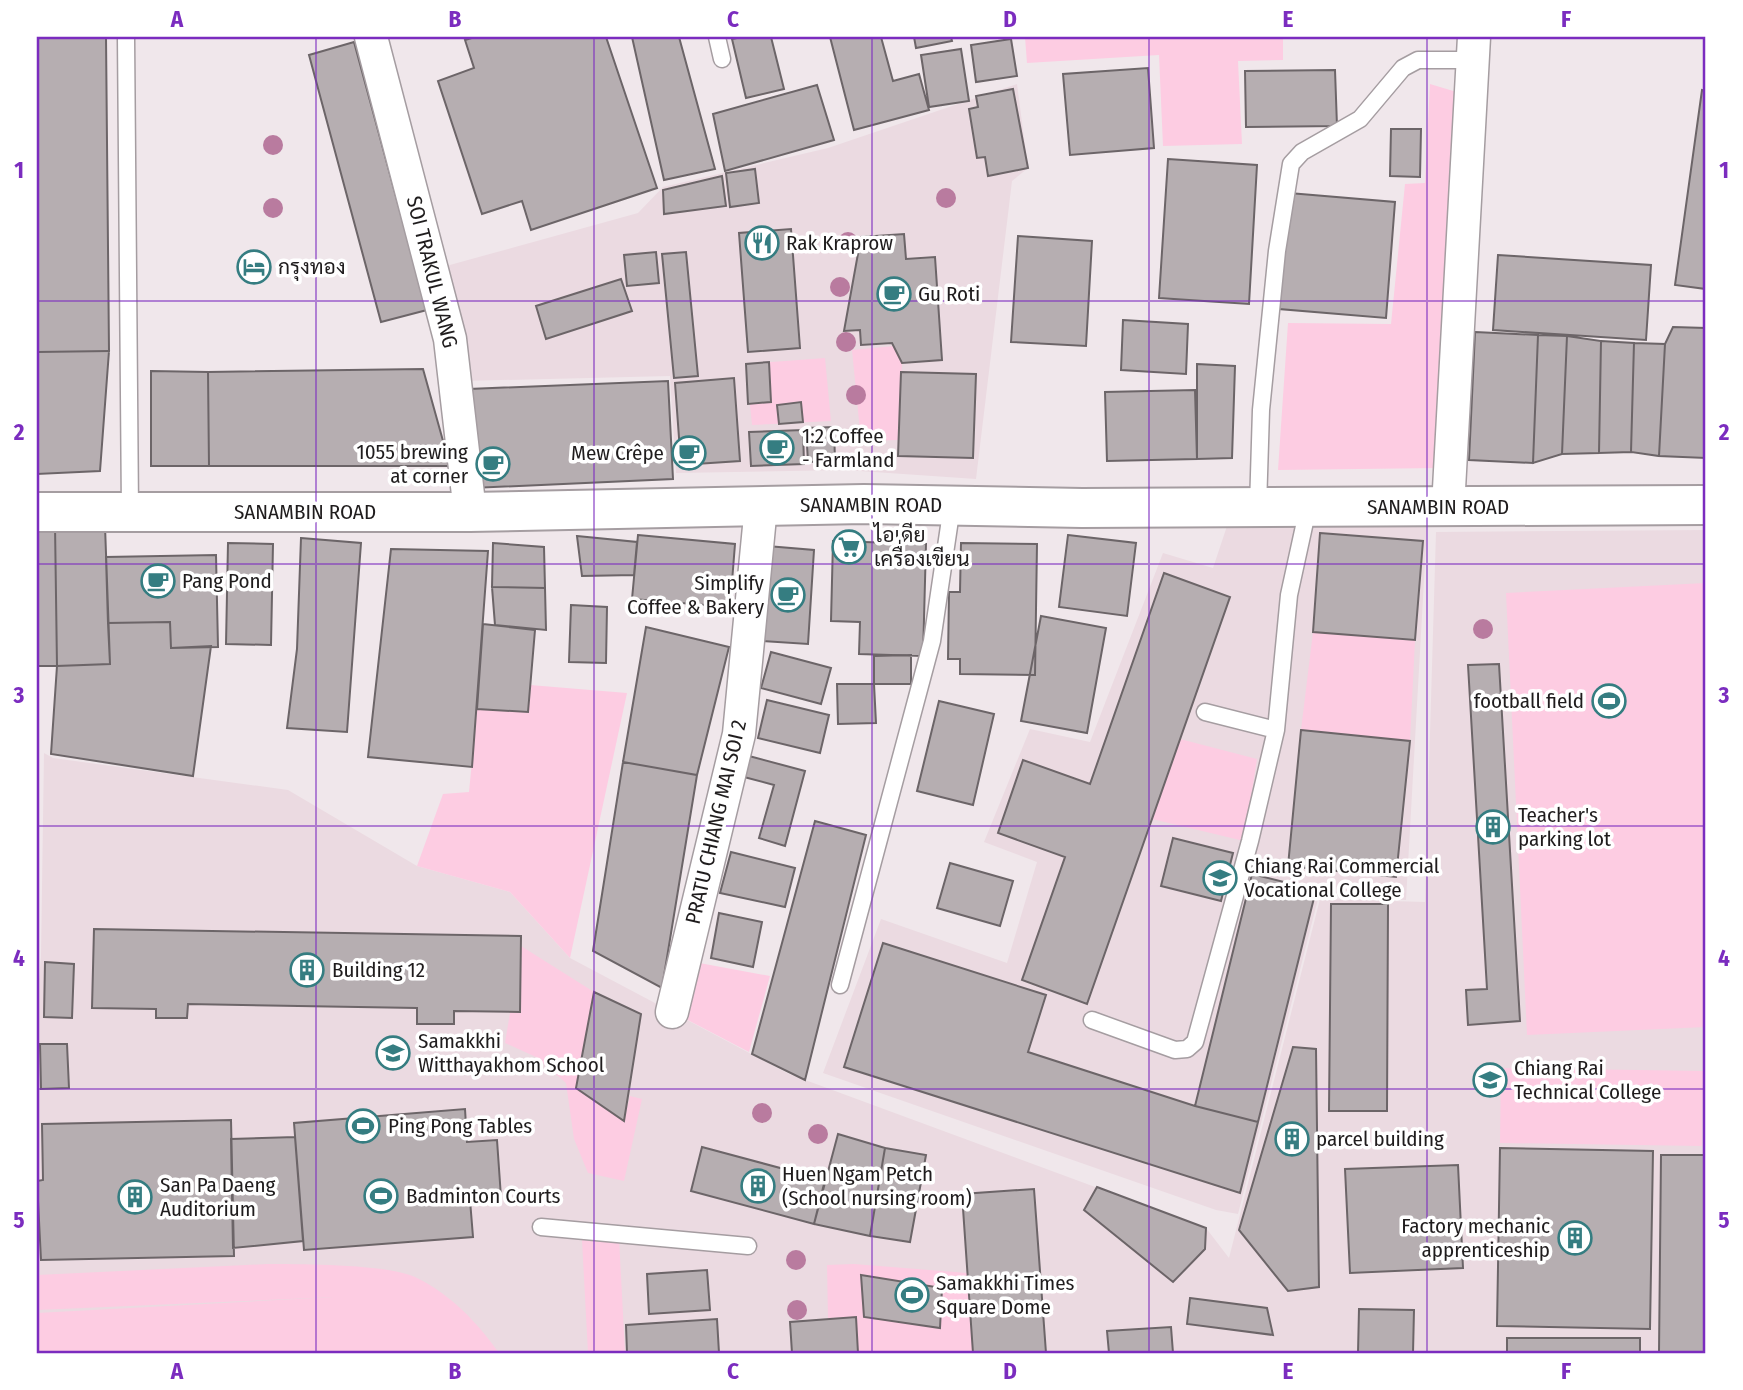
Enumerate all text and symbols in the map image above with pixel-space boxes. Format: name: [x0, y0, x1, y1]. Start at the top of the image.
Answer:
text: A: [170, 5, 184, 33]
text: B: [449, 5, 462, 33]
text: C: [727, 5, 739, 33]
text: D: [1003, 5, 1017, 33]
text: E: [1283, 5, 1294, 33]
text: F: [1561, 5, 1571, 33]
text: 1: [14, 156, 24, 184]
text: 1: [1719, 156, 1729, 184]
street label: SOI TRAKUL WANG: [401, 193, 463, 351]
restaurant icon: Rak Kraprow: [743, 224, 781, 262]
place label: Rak Kraprow: [786, 230, 893, 256]
hotel icon: กรุงทอง: [235, 248, 273, 286]
place label: กรุงทอง: [278, 254, 345, 281]
cafe icon: Gu Roti: [875, 275, 913, 313]
place label: Gu Roti: [918, 281, 980, 307]
text: 2: [13, 418, 25, 446]
text: 2: [1718, 418, 1730, 446]
place label: 1:2 Coffee - Farmland: [802, 423, 894, 473]
cafe icon: 1:2 Coffee - Farmland: [758, 429, 796, 467]
cafe icon: Mew Crêpe: [670, 434, 708, 472]
place label: 1055 brewing at corner: [356, 439, 469, 489]
place label: Mew Crêpe: [571, 440, 664, 466]
cafe icon: 1055 brewing at corner: [474, 445, 512, 483]
street label: SANAMBIN ROAD: [800, 492, 942, 518]
street label: SANAMBIN ROAD: [1367, 494, 1509, 520]
street label: SANAMBIN ROAD: [234, 499, 376, 525]
place label: ไอเดีย เครื่องเขียน: [872, 522, 970, 572]
supermarket icon: ไอเดีย เครื่องเขียน: [830, 528, 868, 566]
cafe icon: Pang Pond: [139, 562, 177, 600]
place label: Pang Pond: [182, 568, 272, 594]
place label: Simplify Coffee & Bakery: [627, 570, 765, 620]
cafe icon: Simplify Coffee & Bakery: [769, 576, 807, 614]
text: 3: [13, 681, 25, 709]
text: 3: [1718, 681, 1730, 709]
sports icon: football field: [1590, 682, 1628, 720]
place label: football field: [1474, 688, 1584, 714]
street label: PRATU CHIANG MAI SOI 2: [680, 717, 752, 927]
place label: Teacher's parking lot: [1518, 802, 1611, 852]
building icon: Teacher's parking lot: [1474, 808, 1512, 846]
place label: Chiang Rai Commercial Vocational College: [1244, 853, 1440, 903]
school or university icon: Chiang Rai Commercial Vocational College: [1201, 859, 1239, 897]
text: 4: [13, 944, 25, 972]
text: 4: [1718, 944, 1730, 972]
building icon: Building 12: [288, 951, 326, 989]
place label: Building 12: [332, 957, 425, 983]
place label: Samakkhi Witthayakhom School: [418, 1028, 605, 1078]
school or university icon: Samakkhi Witthayakhom School: [374, 1034, 412, 1072]
place label: Chiang Rai Technical College: [1514, 1055, 1661, 1105]
school or university icon: Chiang Rai Technical College: [1471, 1061, 1509, 1099]
sports icon: Ping Pong Tables: [344, 1107, 382, 1145]
place label: Ping Pong Tables: [388, 1113, 532, 1139]
building icon: parcel building: [1273, 1120, 1311, 1158]
place label: parcel building: [1316, 1126, 1444, 1152]
place label: Huen Ngam Petch (School nursing room): [782, 1161, 972, 1211]
building icon: Huen Ngam Petch (School nursing room): [739, 1167, 777, 1205]
place label: San Pa Daeng Auditorium: [160, 1172, 276, 1222]
sports icon: Badminton Courts: [362, 1177, 400, 1215]
building icon: San Pa Daeng Auditorium: [116, 1178, 154, 1216]
place label: Badminton Courts: [406, 1183, 561, 1209]
text: 5: [13, 1206, 25, 1234]
text: 5: [1718, 1206, 1730, 1234]
place label: Factory mechanic apprenticeship: [1401, 1213, 1550, 1263]
building icon: Factory mechanic apprenticeship: [1556, 1219, 1594, 1257]
place label: Samakkhi Times Square Dome: [936, 1270, 1075, 1320]
sports icon: Samakkhi Times Square Dome: [893, 1276, 931, 1314]
text: A: [170, 1357, 184, 1385]
text: B: [449, 1357, 462, 1385]
text: C: [727, 1357, 739, 1385]
text: D: [1003, 1357, 1017, 1385]
text: E: [1283, 1357, 1294, 1385]
text: F: [1561, 1357, 1571, 1385]

